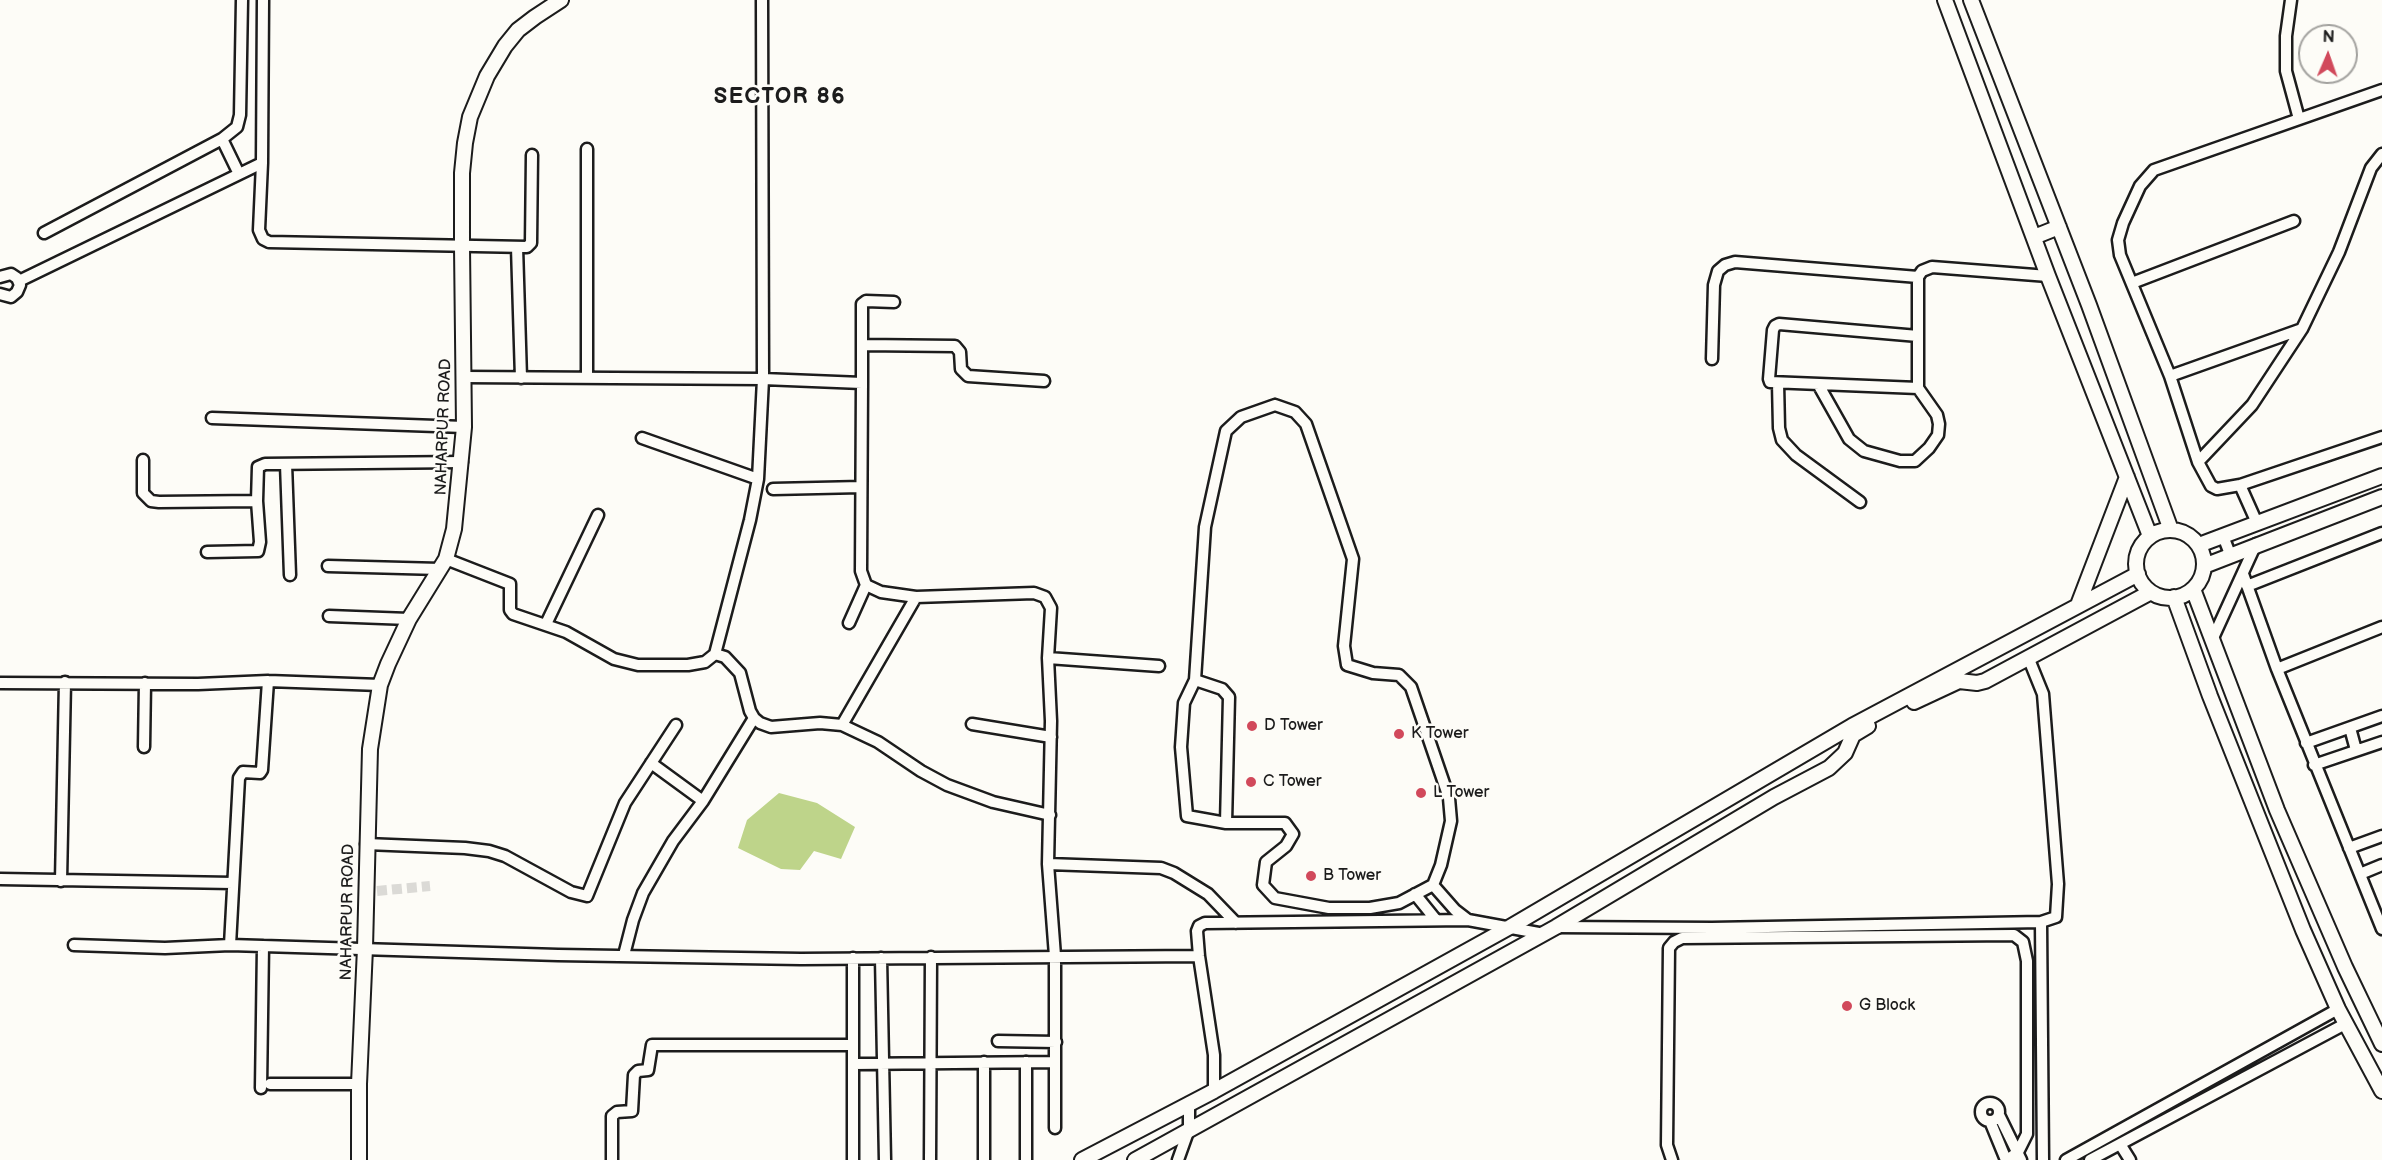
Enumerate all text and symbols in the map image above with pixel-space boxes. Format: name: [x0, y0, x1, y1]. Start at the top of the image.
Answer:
north arrow: [2298, 24, 2358, 84]
text: N: [2322, 28, 2335, 47]
district label: SECTOR 86: [714, 84, 846, 110]
street label: NAHARPUR ROAD: [432, 358, 456, 496]
place label: D Tower: [1264, 716, 1323, 736]
marker: D Tower: [1245, 719, 1259, 733]
place label: K Tower: [1411, 724, 1468, 744]
marker: K Tower: [1392, 727, 1406, 741]
place label: C Tower: [1263, 772, 1322, 792]
marker: C Tower: [1244, 775, 1258, 789]
place label: L Tower: [1433, 783, 1489, 803]
marker: L Tower: [1414, 786, 1428, 800]
street label: NAHARPUR ROAD: [337, 844, 359, 980]
place label: B Tower: [1323, 866, 1381, 886]
marker: B Tower: [1304, 869, 1318, 883]
place label: G Block: [1859, 996, 1915, 1016]
marker: G Block: [1840, 999, 1854, 1013]

